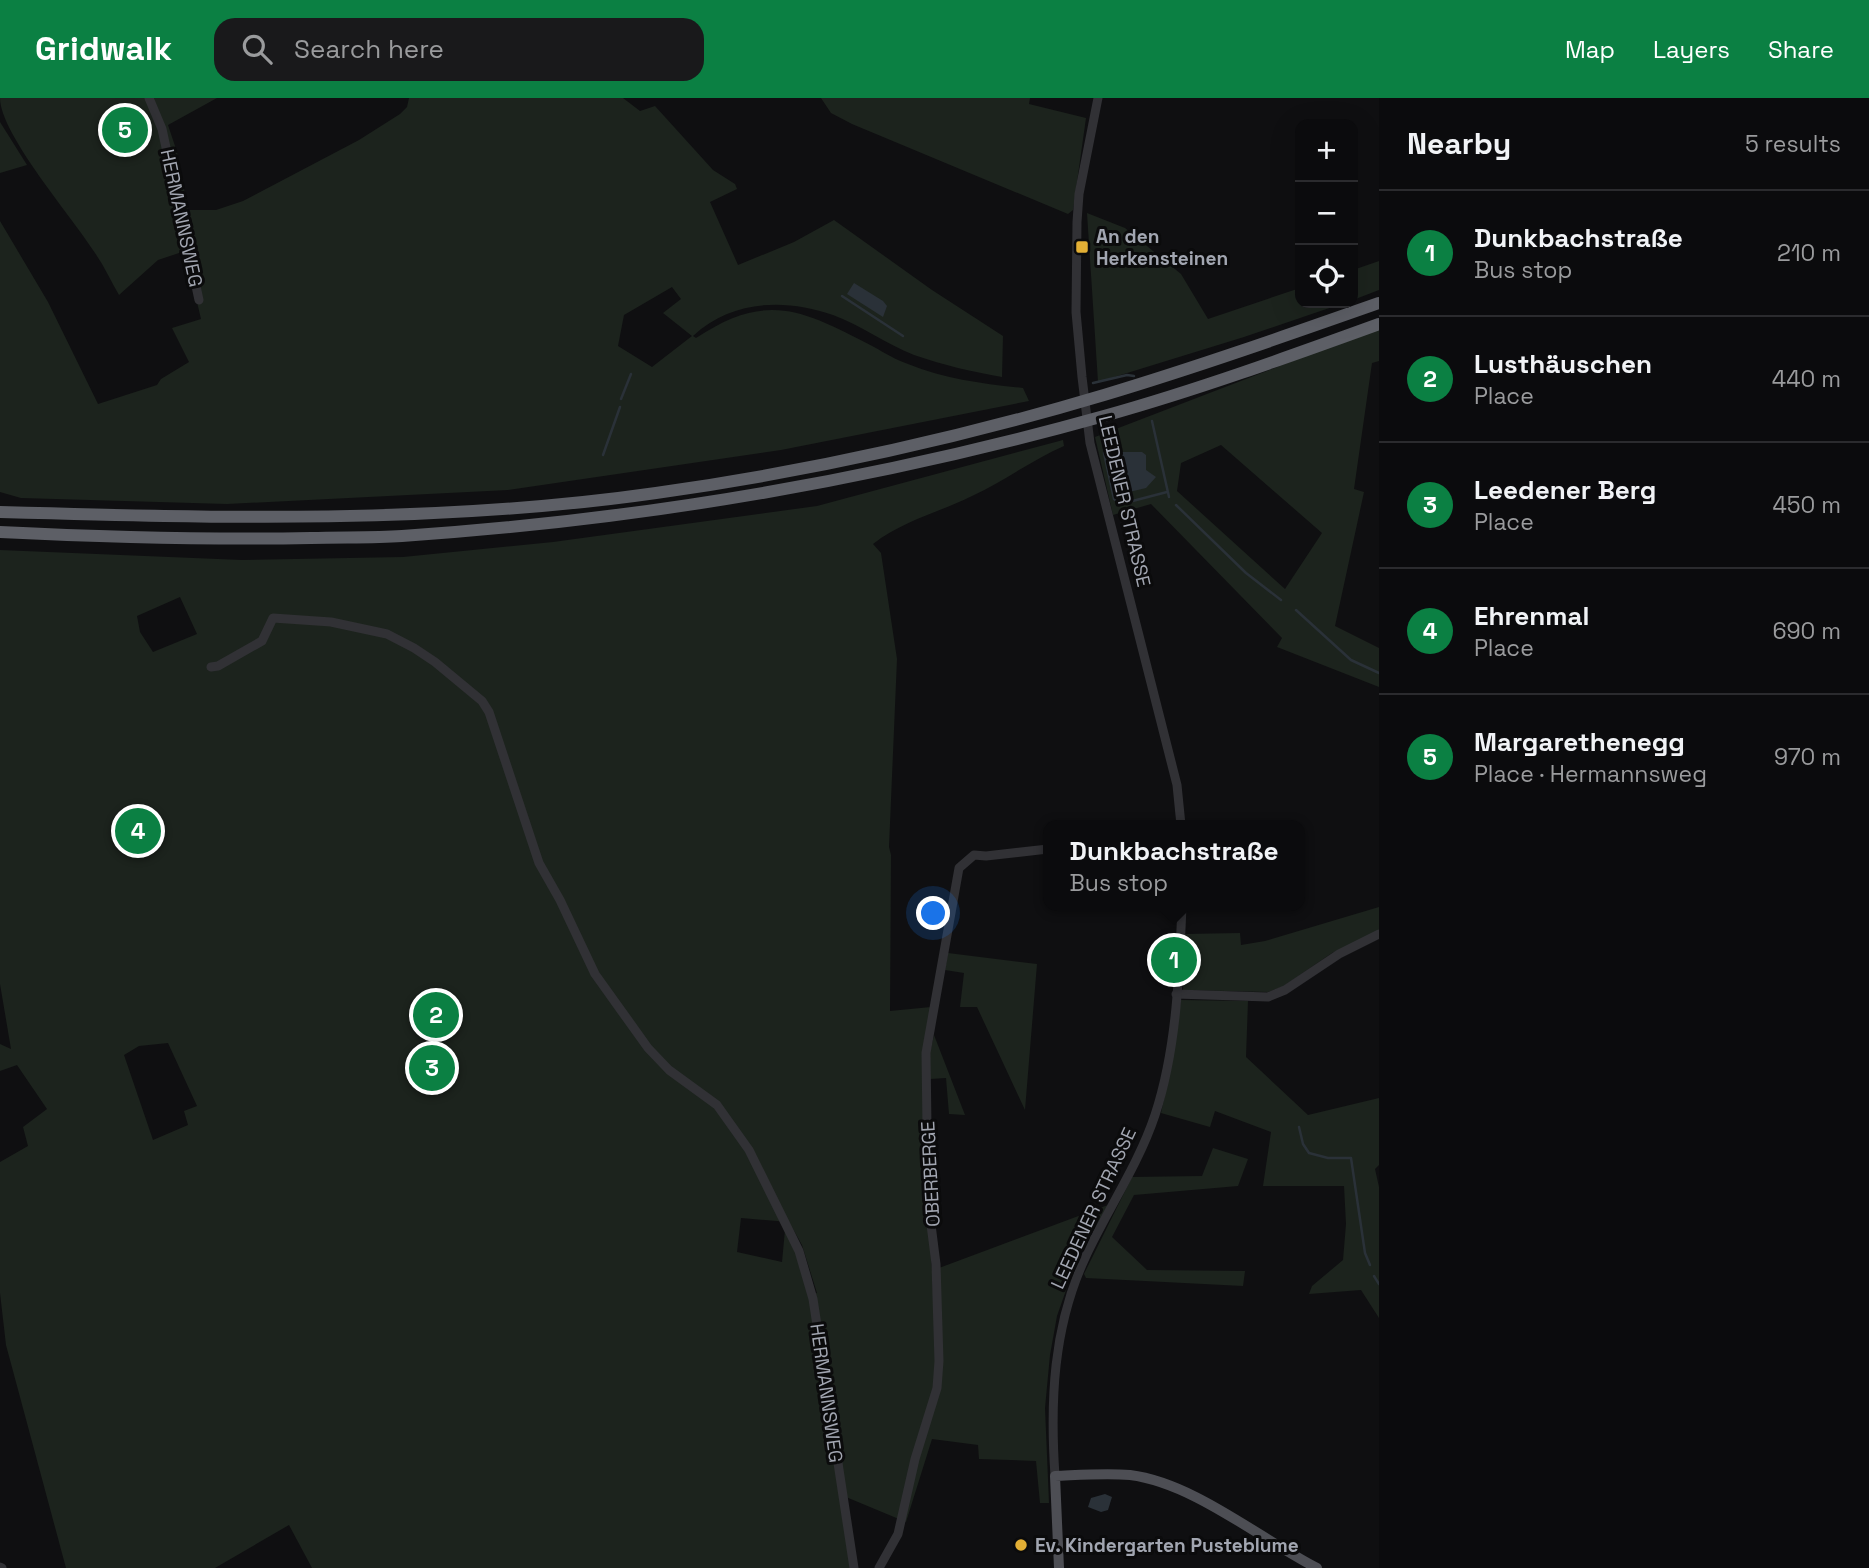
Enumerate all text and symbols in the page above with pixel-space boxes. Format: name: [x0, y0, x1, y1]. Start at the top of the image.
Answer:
search box: [214, 18, 704, 81]
text: Gridwalk: [35, 28, 172, 70]
icon: search: [238, 30, 276, 68]
text: Search here: [294, 32, 444, 66]
text: Map: [1565, 34, 1615, 65]
text: Layers: [1653, 34, 1730, 65]
text: Share: [1768, 34, 1834, 65]
pin: 5: [102, 104, 148, 156]
map controls: [1295, 119, 1358, 308]
button: +: [1295, 119, 1358, 182]
text: Nearby: [1407, 124, 1511, 163]
text: 5 results: [1745, 129, 1841, 159]
street label: HERMANNSWEG: [155, 147, 208, 289]
button: −: [1295, 182, 1358, 245]
text: Dunkbachstraße: [1474, 221, 1683, 255]
place label: An den Herkensteinen: [1096, 224, 1228, 271]
text: 1: [1425, 238, 1435, 268]
text: 210 m: [1777, 238, 1841, 268]
marker: An den Herkensteinen: [1074, 239, 1090, 255]
button: locate: [1295, 245, 1358, 308]
text: Bus stop: [1474, 255, 1572, 285]
text: Lusthäuschen: [1474, 347, 1652, 381]
text: 2: [1423, 364, 1437, 394]
text: 440 m: [1772, 364, 1841, 394]
text: Place: [1474, 381, 1534, 411]
street label: LEEDENER STRASSE: [1093, 413, 1156, 589]
text: Leedener Berg: [1474, 473, 1656, 507]
text: 3: [1423, 490, 1437, 520]
text: 450 m: [1772, 490, 1841, 520]
text: Place: [1474, 507, 1534, 537]
text: Ehrenmal: [1474, 599, 1589, 633]
text: 4: [1423, 616, 1437, 646]
text: 690 m: [1772, 616, 1841, 646]
text: Place: [1474, 633, 1534, 663]
text: Margarethenegg: [1474, 725, 1685, 759]
text: 5: [1423, 742, 1437, 772]
text: 970 m: [1774, 742, 1841, 772]
text: Place · Hermannsweg: [1474, 759, 1707, 789]
pin: 4: [115, 805, 161, 857]
popup: [1043, 820, 1305, 911]
text: Dunkbachstraße: [1070, 834, 1278, 868]
text: Bus stop: [1070, 868, 1168, 898]
your location: [916, 896, 950, 930]
pin: 1: [1151, 934, 1197, 986]
pin: 2: [413, 989, 459, 1041]
pin: 3: [409, 1042, 455, 1094]
street label: OBERBERGE: [915, 1120, 946, 1228]
street label: LEEDENER STRASSE: [1045, 1123, 1142, 1293]
street label: HERMANNSWEG: [804, 1322, 849, 1464]
place label: Ev. Kindergarten Pusteblume: [1035, 1533, 1299, 1558]
marker: Ev. Kindergarten Pusteblume: [1013, 1537, 1029, 1553]

